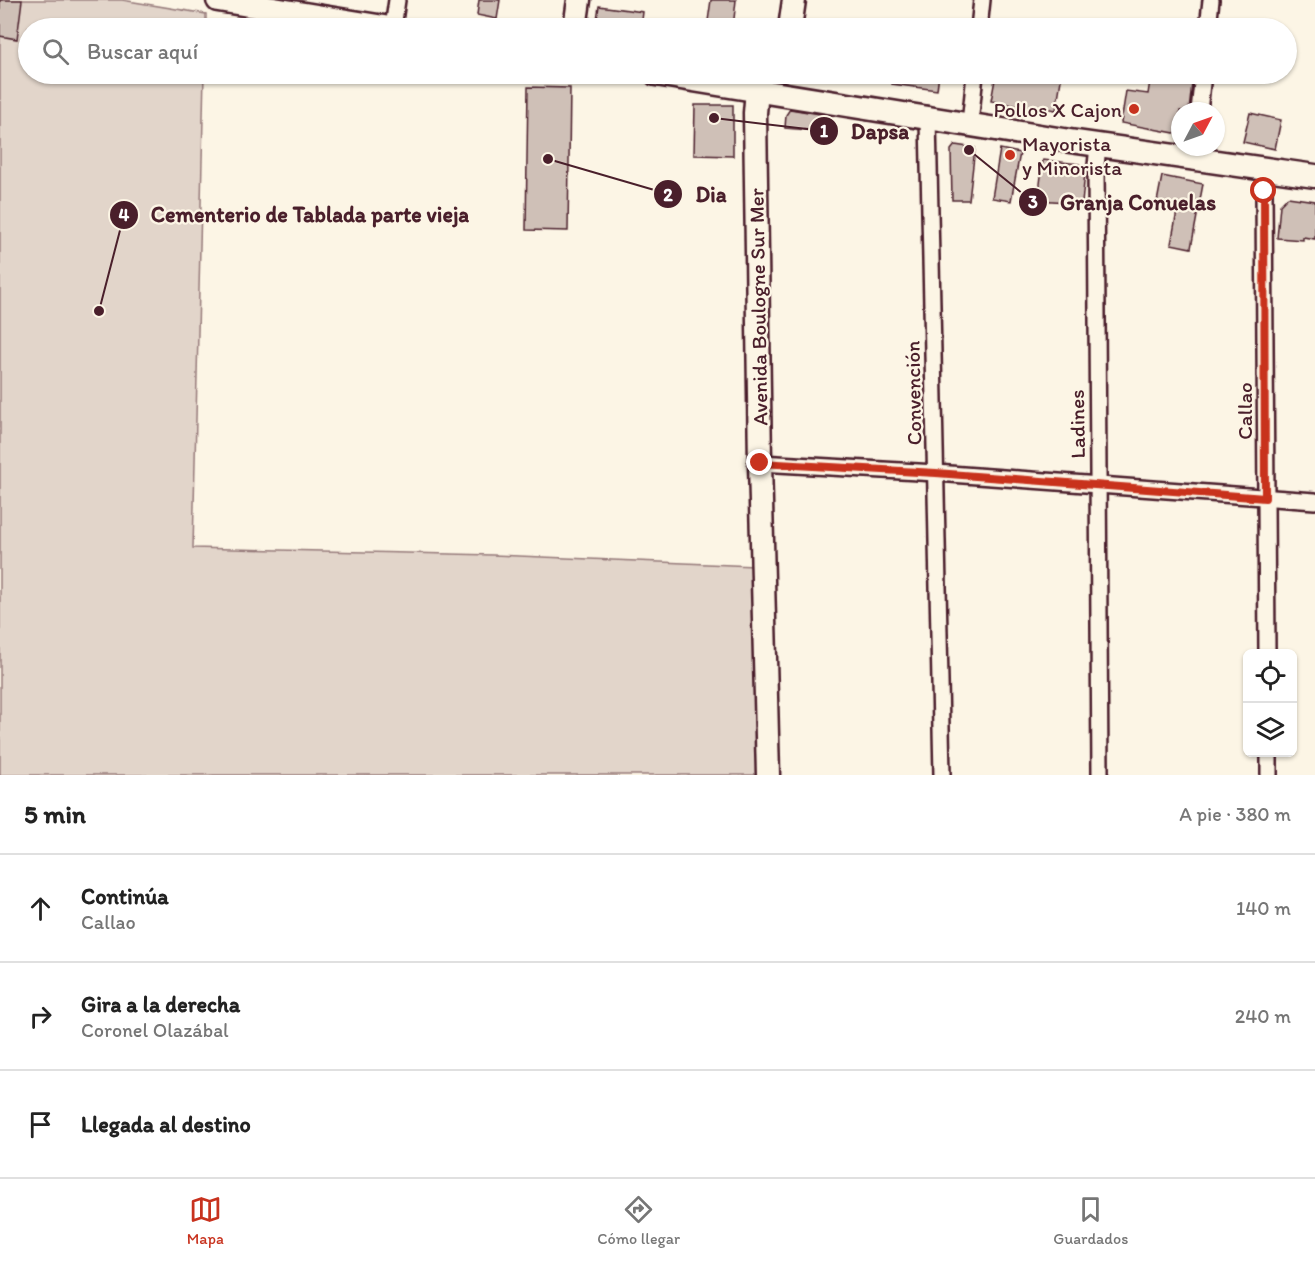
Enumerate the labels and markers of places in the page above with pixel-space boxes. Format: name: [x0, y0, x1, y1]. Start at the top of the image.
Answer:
place label: Pollos X Cajon: [993, 97, 1122, 122]
marker: Pollos X Cajon: [1127, 102, 1141, 116]
callout: Dapsa: [809, 111, 921, 151]
place label: Mayorista y Minorista: [1022, 131, 1122, 180]
marker: Mayorista y Minorista: [1003, 148, 1017, 162]
callout: Dia: [653, 174, 738, 214]
callout: Granja Conuelas: [1018, 182, 1228, 222]
callout: Cementerio de Tablada parte vieja: [109, 195, 481, 235]

